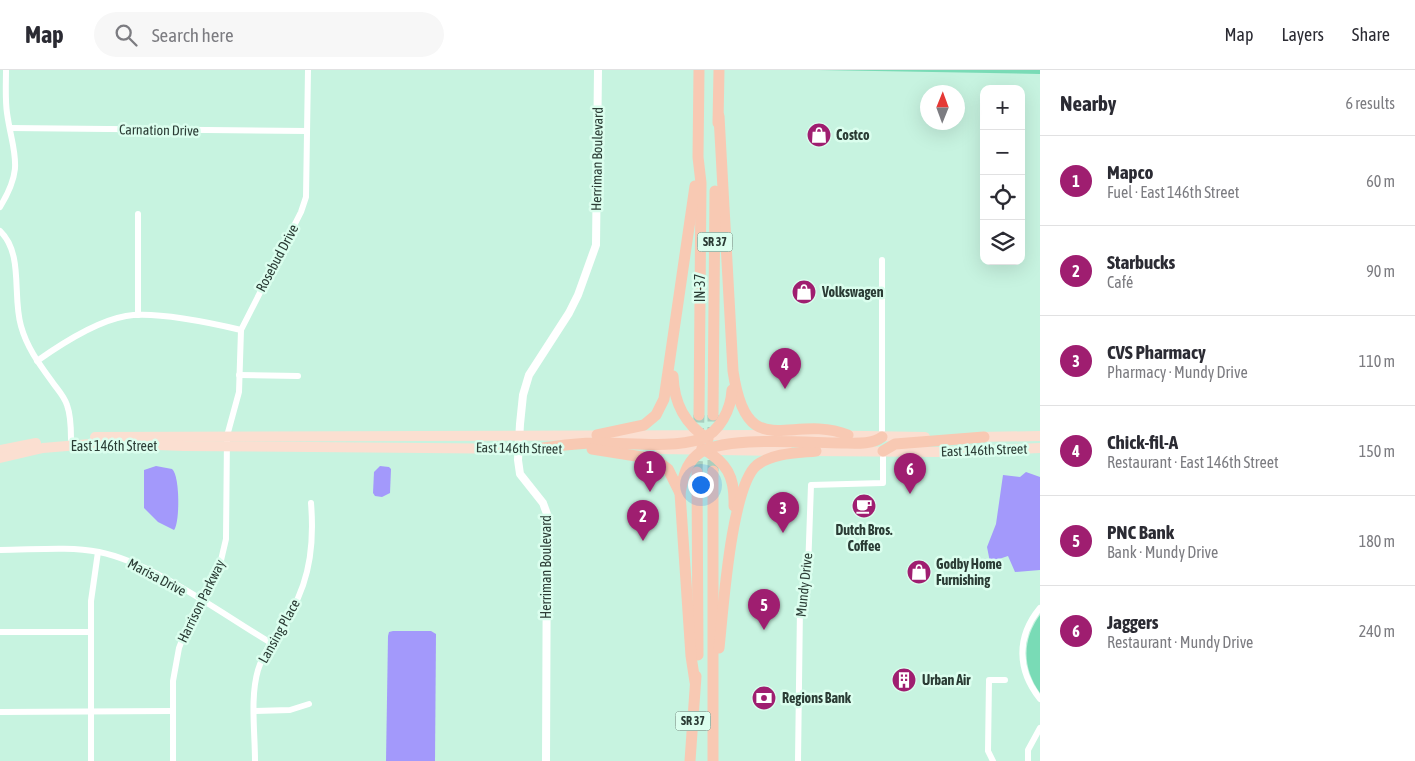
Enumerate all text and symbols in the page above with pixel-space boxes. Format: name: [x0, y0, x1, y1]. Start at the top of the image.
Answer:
search box: [94, 12, 444, 57]
text: Map: [25, 21, 64, 48]
icon: search: [112, 21, 140, 49]
text: Search here: [152, 24, 234, 46]
text: Map: [1224, 24, 1253, 45]
text: Layers: [1281, 24, 1324, 45]
text: Share: [1352, 24, 1390, 45]
north arrow: [920, 85, 965, 130]
map controls: [980, 85, 1025, 265]
button: +: [980, 85, 1025, 130]
text: Nearby: [1060, 91, 1116, 115]
text: 6 results: [1345, 94, 1395, 112]
street label: Herriman Boulevard: [588, 107, 606, 211]
street label: Carnation Drive: [119, 121, 199, 139]
shop icon: Costco: [806, 122, 832, 148]
place label: Costco: [836, 127, 870, 143]
button: −: [980, 130, 1025, 175]
text: Mapco: [1107, 161, 1154, 183]
text: 1: [1072, 172, 1080, 190]
text: 60 m: [1366, 172, 1395, 190]
button: locate: [980, 175, 1025, 220]
text: Fuel · East 146th Street: [1107, 183, 1239, 201]
button: layers: [980, 220, 1025, 265]
street label: Rosebud Drive: [253, 222, 301, 294]
road number: SR 37: [698, 232, 732, 252]
text: Starbucks: [1107, 251, 1175, 273]
text: 2: [1072, 262, 1080, 280]
text: 90 m: [1366, 262, 1395, 280]
text: Café: [1107, 273, 1133, 291]
street label: IN-37: [692, 274, 708, 302]
shop icon: Volkswagen: [791, 279, 817, 305]
place label: Volkswagen: [821, 284, 884, 300]
text: CVS Pharmacy: [1107, 341, 1206, 363]
pin: 4: [769, 348, 801, 389]
text: 3: [1072, 352, 1080, 370]
text: 110 m: [1359, 352, 1395, 370]
text: Pharmacy · Mundy Drive: [1107, 363, 1248, 381]
text: Chick-fil-A: [1107, 431, 1178, 453]
street label: East 146th Street: [71, 438, 157, 454]
street label: East 146th Street: [476, 439, 562, 457]
street label: East 146th Street: [940, 440, 1028, 460]
text: 4: [1072, 442, 1080, 460]
text: 150 m: [1359, 442, 1395, 460]
pin: 1: [634, 451, 666, 492]
pin: 6: [894, 453, 926, 494]
text: Restaurant · East 146th Street: [1107, 453, 1279, 471]
your location: [688, 472, 714, 498]
pin: 3: [767, 492, 799, 533]
cafe icon: Dutch Bros. Coffee: [851, 493, 877, 519]
pin: 2: [627, 500, 659, 541]
street label: Herriman Boulevard: [538, 515, 554, 619]
text: PNC Bank: [1107, 521, 1174, 543]
place label: Dutch Bros. Coffee: [835, 522, 893, 554]
text: 5: [1072, 532, 1080, 550]
text: 180 m: [1359, 532, 1395, 550]
text: Bank · Mundy Drive: [1107, 543, 1218, 561]
street label: Mundy Drive: [793, 552, 815, 618]
street label: Marisa Drive: [125, 555, 189, 599]
place label: Godby Home Furnishing: [936, 556, 1002, 588]
street label: Harrison Parkway: [174, 557, 228, 645]
shop icon: Godby Home Furnishing: [906, 559, 932, 585]
pin: 5: [748, 589, 780, 630]
street label: Lansing Place: [255, 596, 303, 666]
text: Jaggers: [1107, 611, 1158, 633]
text: 6: [1072, 622, 1080, 640]
text: 240 m: [1359, 622, 1395, 640]
text: Restaurant · Mundy Drive: [1107, 633, 1253, 651]
building icon: Urban Air: [891, 667, 917, 693]
place label: Urban Air: [922, 672, 971, 688]
bank icon: Regions Bank: [751, 685, 777, 711]
place label: Regions Bank: [782, 690, 852, 706]
road number: SR 37: [676, 711, 710, 730]

